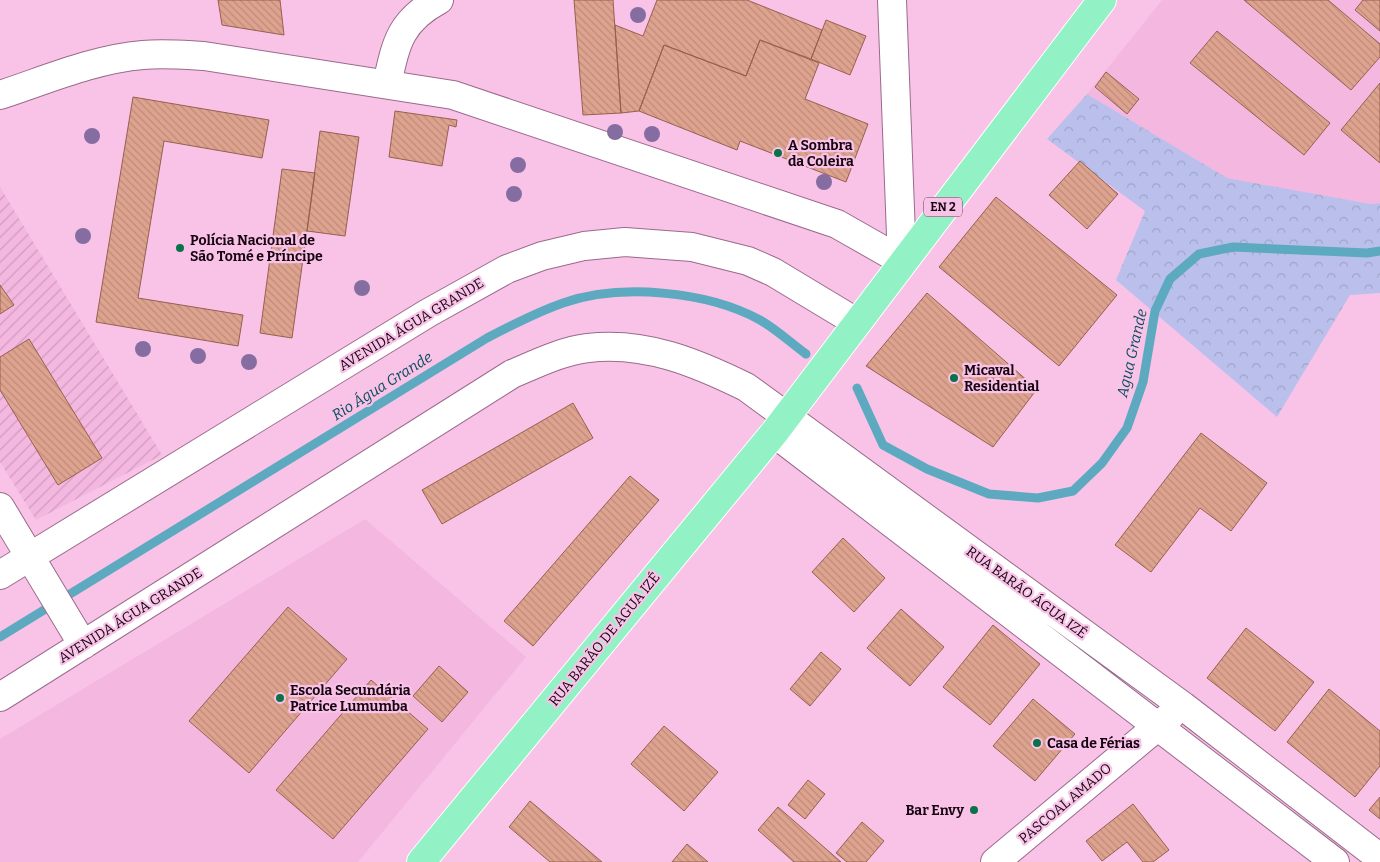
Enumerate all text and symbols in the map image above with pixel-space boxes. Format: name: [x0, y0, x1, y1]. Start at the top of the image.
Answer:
place label: A Sombra da Coleira: [788, 137, 854, 170]
marker: A Sombra da Coleira: [772, 147, 784, 159]
road number: EN 2: [924, 198, 962, 216]
place label: Polícia Nacional de São Tomé e Príncipe: [190, 232, 323, 265]
marker: Polícia Nacional de São Tomé e Príncipe: [174, 242, 186, 254]
street label: AVENIDA ÁGUA GRANDE: [335, 274, 487, 374]
water label: Agua Grande: [1113, 307, 1151, 400]
water label: Rio Água Grande: [329, 348, 436, 424]
place label: Micaval Residential: [964, 362, 1040, 395]
marker: Micaval Residential: [948, 372, 960, 384]
street label: RUA BARÃO ÁGUA IZÉ: [963, 542, 1091, 642]
street label: AVENIDA ÁGUA GRANDE: [55, 563, 205, 667]
street label: RUA BARÃO DE AGUA IZÉ: [544, 568, 664, 710]
place label: Escola Secundária Patrice Lumumba: [290, 682, 411, 715]
marker: Escola Secundária Patrice Lumumba: [274, 692, 286, 704]
place label: Casa de Férias: [1047, 735, 1140, 752]
marker: Casa de Férias: [1031, 737, 1043, 749]
street label: PASCOAL AMADO: [1015, 760, 1115, 847]
place label: Bar Envy: [905, 802, 964, 819]
marker: Bar Envy: [968, 804, 980, 816]

